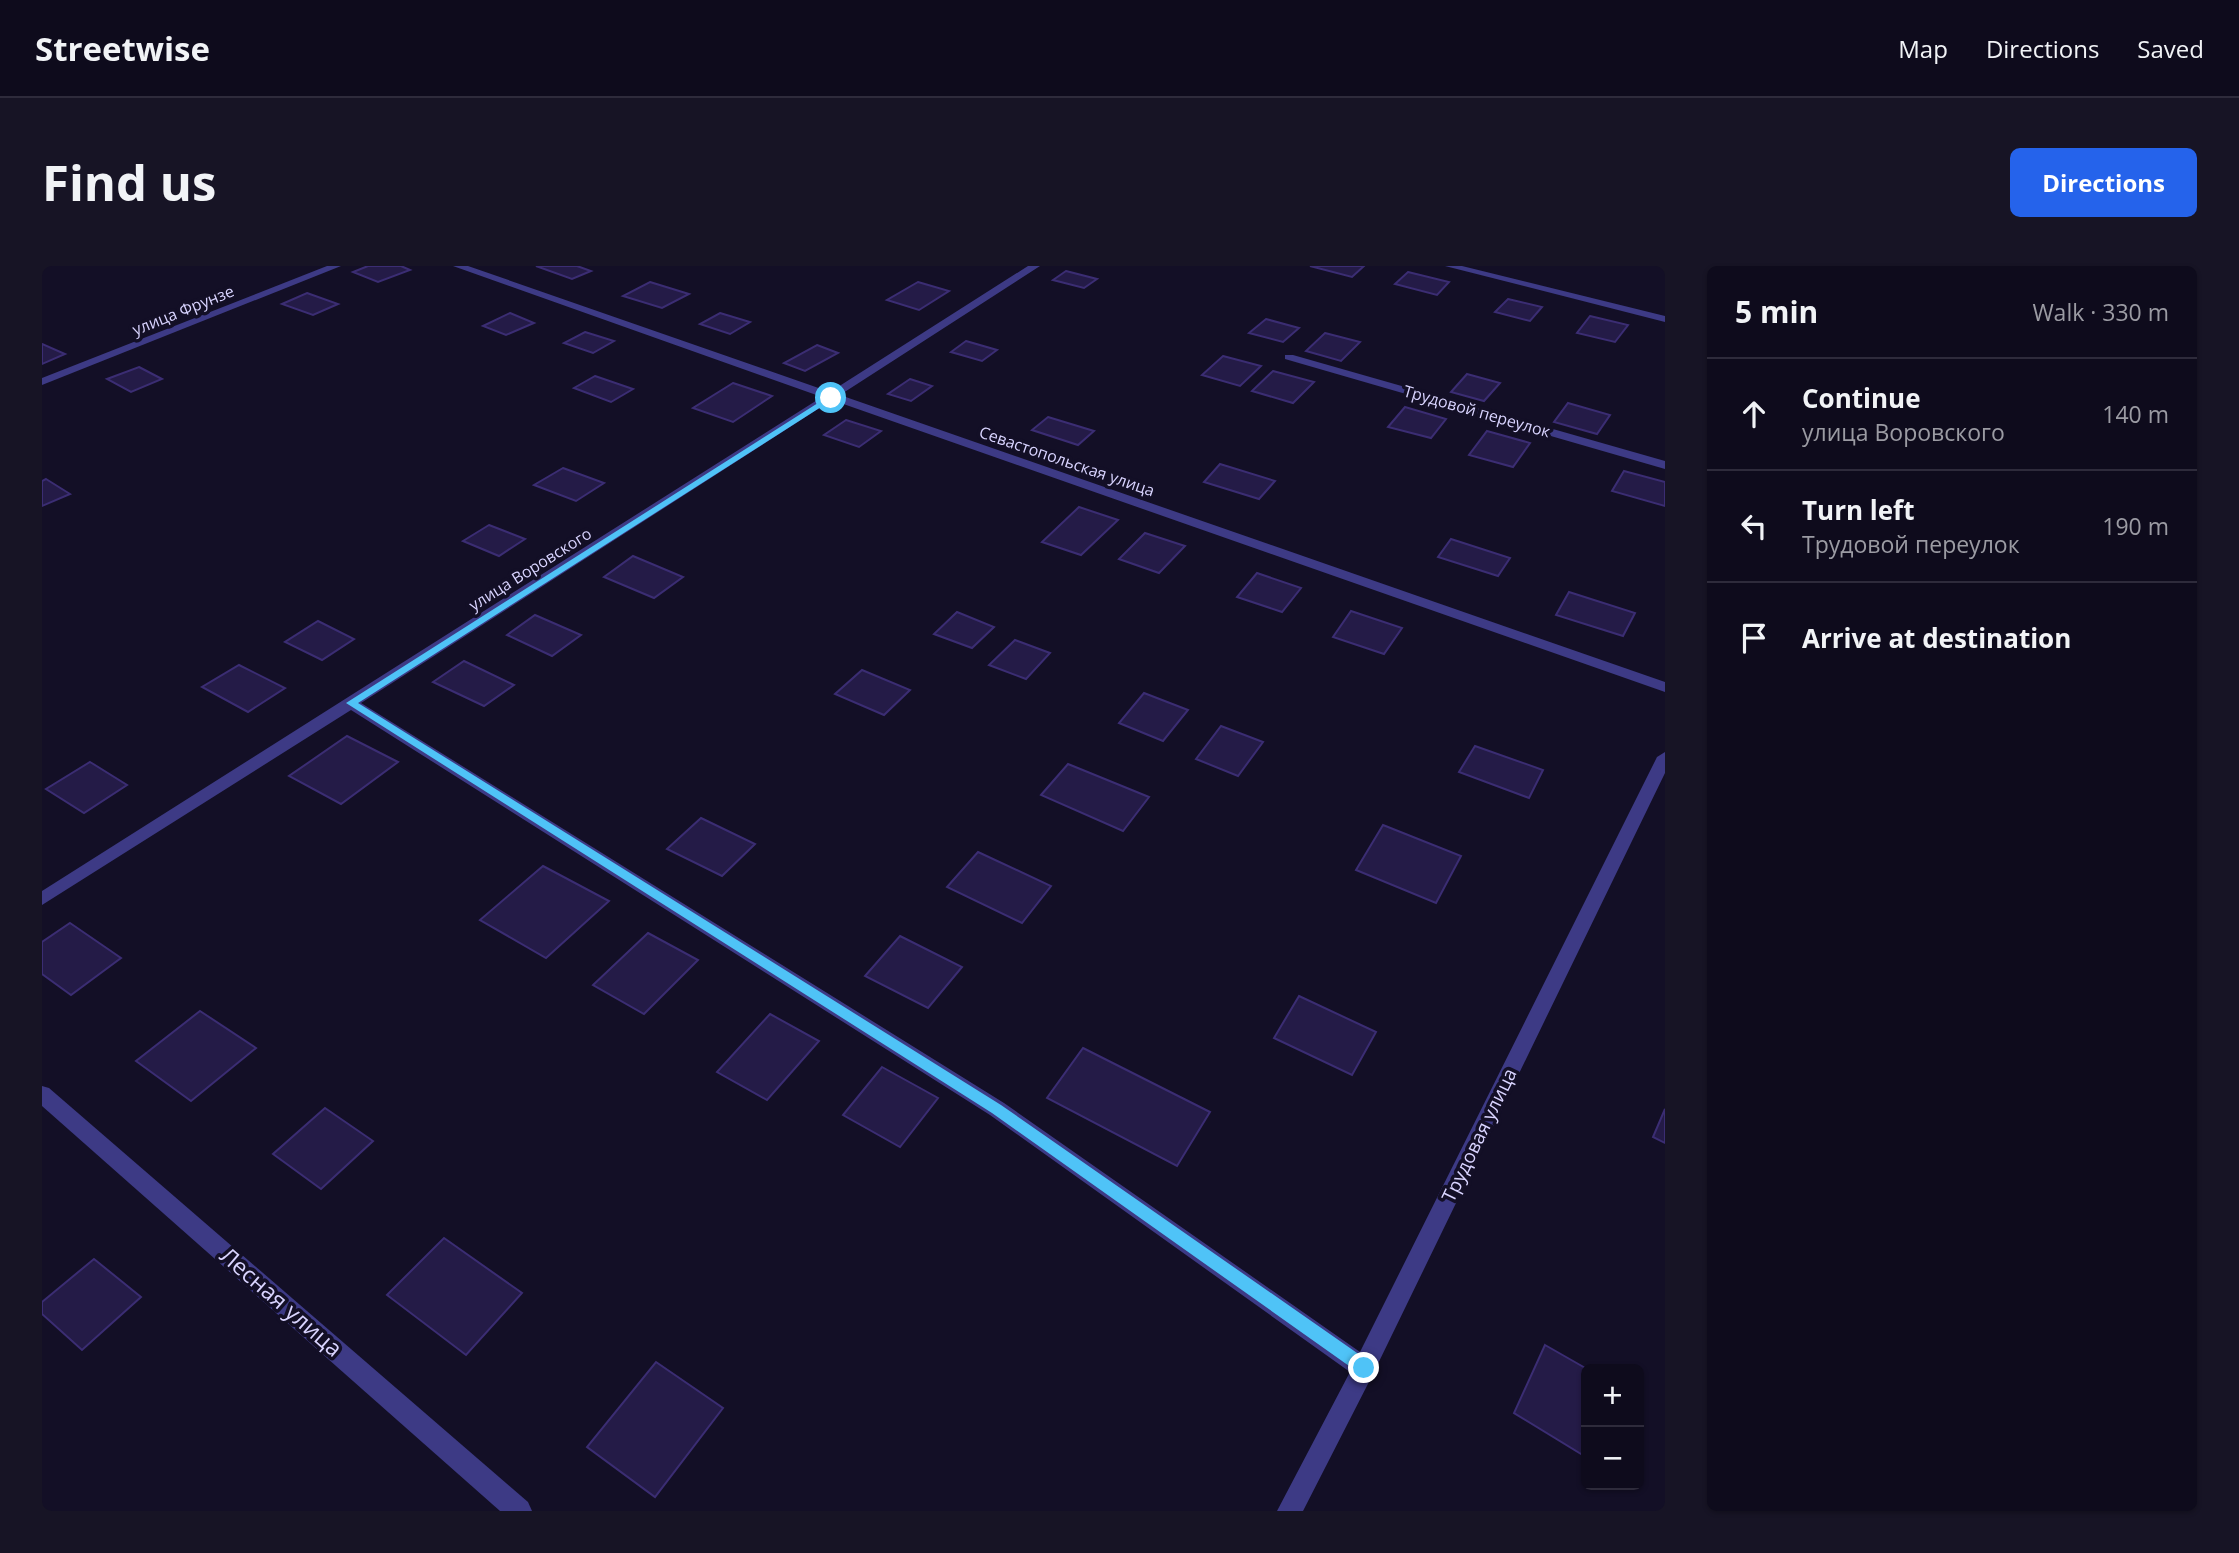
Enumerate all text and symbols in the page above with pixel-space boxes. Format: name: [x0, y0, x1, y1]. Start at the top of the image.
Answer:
text: Streetwise: [35, 26, 210, 71]
text: Map: [1898, 32, 1948, 65]
text: Directions: [1986, 32, 2099, 65]
text: Saved: [2137, 32, 2204, 65]
button: Directions: [2010, 148, 2197, 217]
text: Find us: [42, 149, 216, 215]
street label: улица Фрунзе: [129, 280, 237, 340]
text: 5 min: [1735, 291, 1818, 332]
text: Walk · 330 m: [2032, 296, 2169, 328]
street label: Трудовой переулок: [1401, 380, 1553, 443]
text: Continue: [1802, 380, 1921, 416]
route start: [815, 382, 846, 413]
icon: ahead: [1735, 395, 1773, 433]
text: 140 m: [2102, 398, 2169, 430]
text: улица Воровского: [1802, 416, 2005, 448]
street label: Севастопольская улица: [976, 421, 1158, 501]
text: Turn left: [1802, 492, 1914, 528]
icon: left: [1735, 507, 1773, 545]
text: 190 m: [2102, 510, 2169, 542]
street label: улица Воровского: [464, 522, 596, 616]
text: Трудовой переулок: [1802, 528, 2020, 560]
icon: arrive: [1735, 619, 1773, 657]
text: Arrive at destination: [1802, 620, 2071, 656]
street label: Трудовая улица: [1435, 1064, 1523, 1206]
street label: Лесная улица: [214, 1239, 350, 1363]
route end: [1348, 1352, 1379, 1383]
map controls: [1581, 1364, 1644, 1490]
button: +: [1581, 1364, 1644, 1427]
button: −: [1581, 1427, 1644, 1490]

